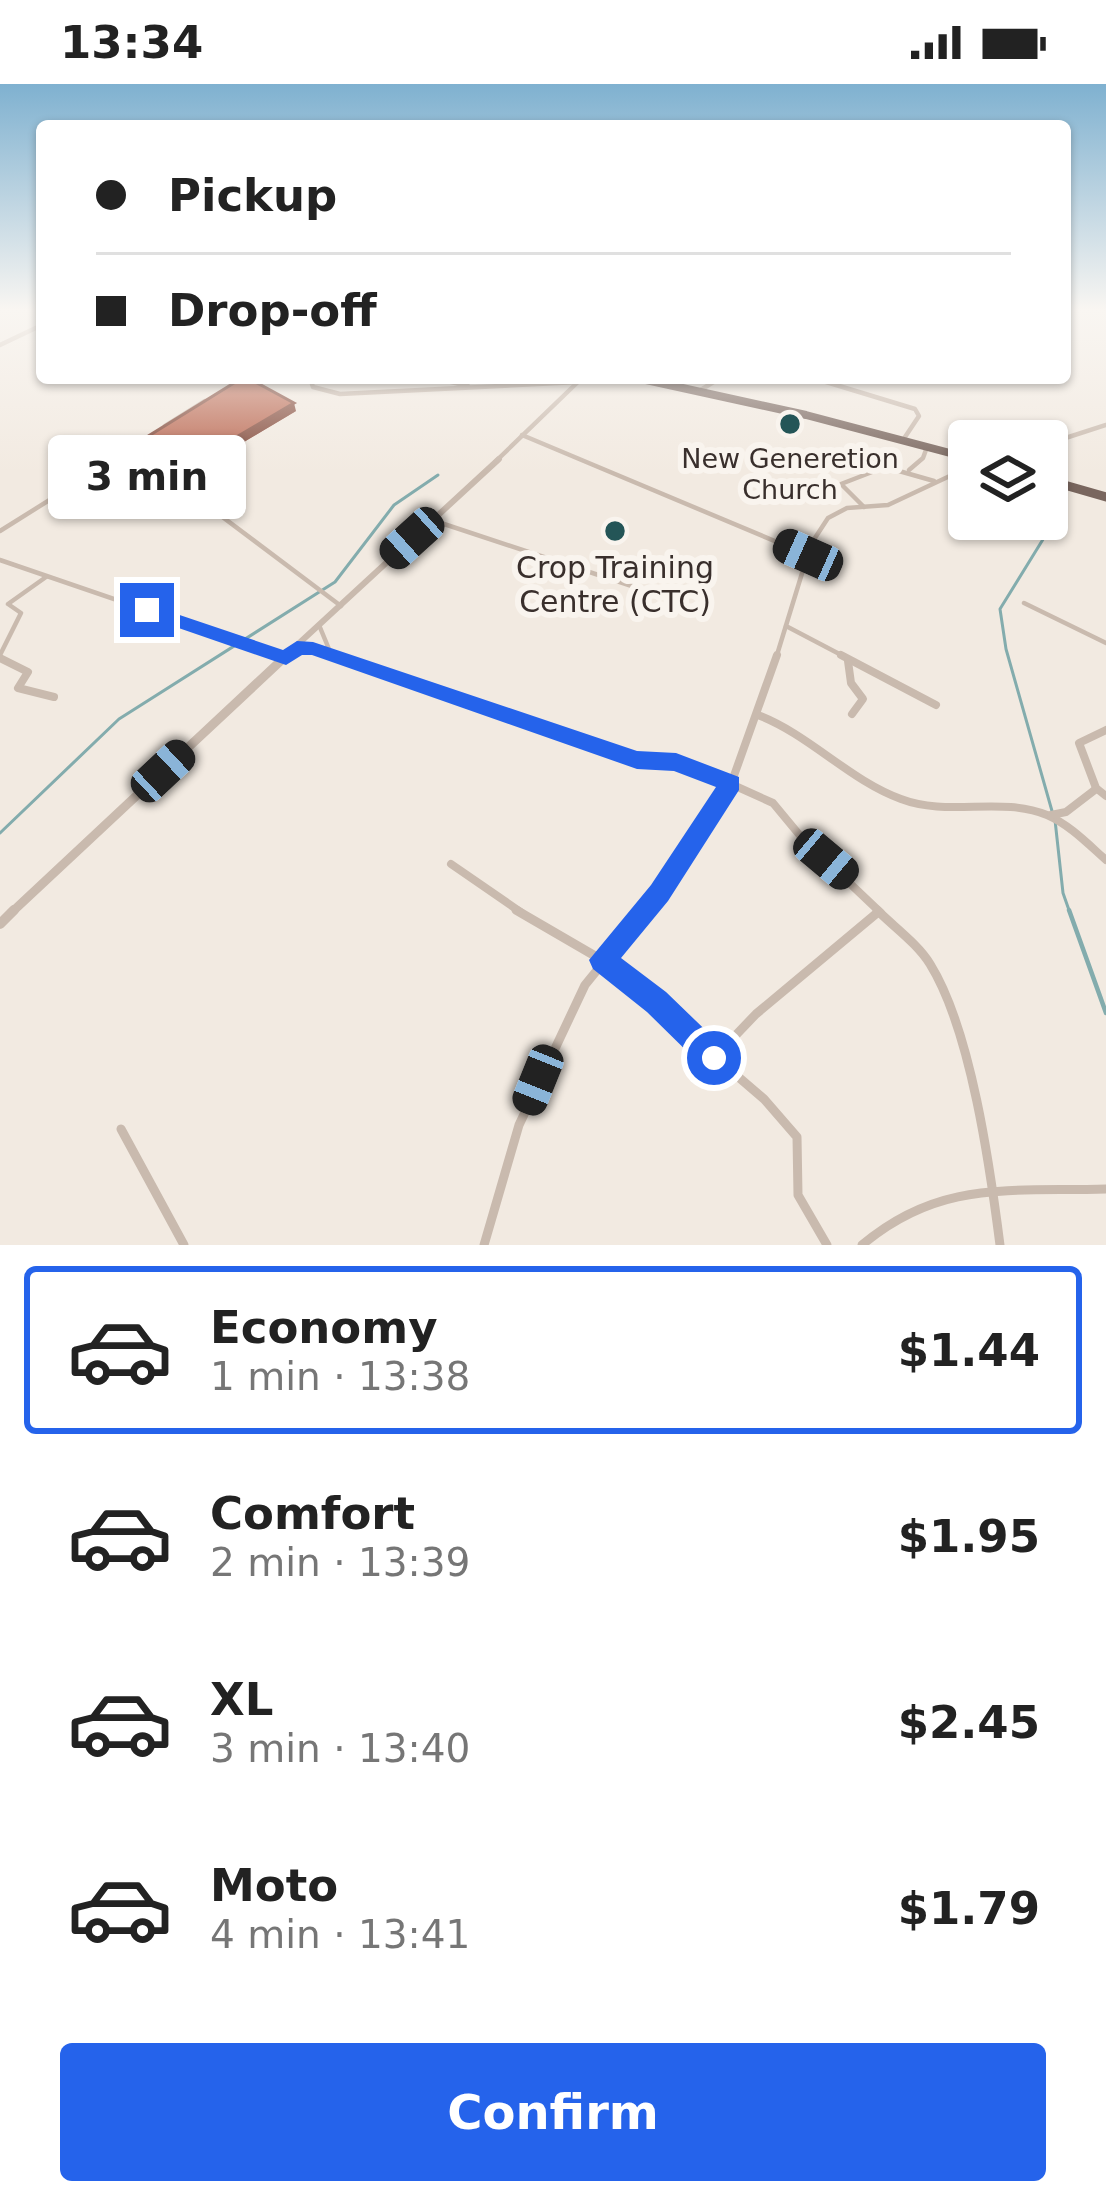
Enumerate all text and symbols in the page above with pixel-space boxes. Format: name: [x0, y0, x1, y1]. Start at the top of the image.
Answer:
text: 13:34: [60, 16, 203, 69]
text: Pickup: [168, 169, 337, 222]
text: Drop-off: [168, 284, 377, 337]
marker: New Generetion Church: [777, 411, 803, 437]
map controls: [948, 420, 1068, 540]
button: layers: [948, 420, 1068, 540]
callout: 3 min: [48, 436, 246, 520]
place label: New Generetion Church: [681, 443, 899, 505]
text: 3 min: [86, 454, 208, 499]
car: [373, 501, 451, 575]
marker: Crop Training Centre (CTC): [602, 518, 628, 544]
car: [768, 524, 848, 586]
place label: Crop Training Centre (CTC): [516, 550, 714, 619]
route end: [120, 583, 174, 637]
car: [124, 733, 202, 809]
car: [787, 822, 865, 896]
route start: [687, 1031, 741, 1085]
car: [508, 1040, 568, 1120]
icon: car: [66, 1296, 174, 1404]
text: Economy: [210, 1301, 438, 1354]
text: $1.44: [898, 1324, 1040, 1377]
text: 1 min · 13:38: [210, 1354, 470, 1399]
icon: car: [66, 1482, 174, 1590]
text: Comfort: [210, 1487, 415, 1540]
text: $1.95: [898, 1510, 1040, 1563]
text: 2 min · 13:39: [210, 1540, 470, 1585]
icon: car: [66, 1668, 174, 1776]
text: XL: [210, 1673, 273, 1726]
text: $2.45: [898, 1696, 1040, 1749]
text: 3 min · 13:40: [210, 1726, 470, 1771]
icon: car: [66, 1854, 174, 1962]
text: Moto: [210, 1859, 338, 1912]
text: $1.79: [898, 1882, 1040, 1935]
text: 4 min · 13:41: [210, 1912, 470, 1957]
button: Confirm: [60, 2043, 1046, 2181]

